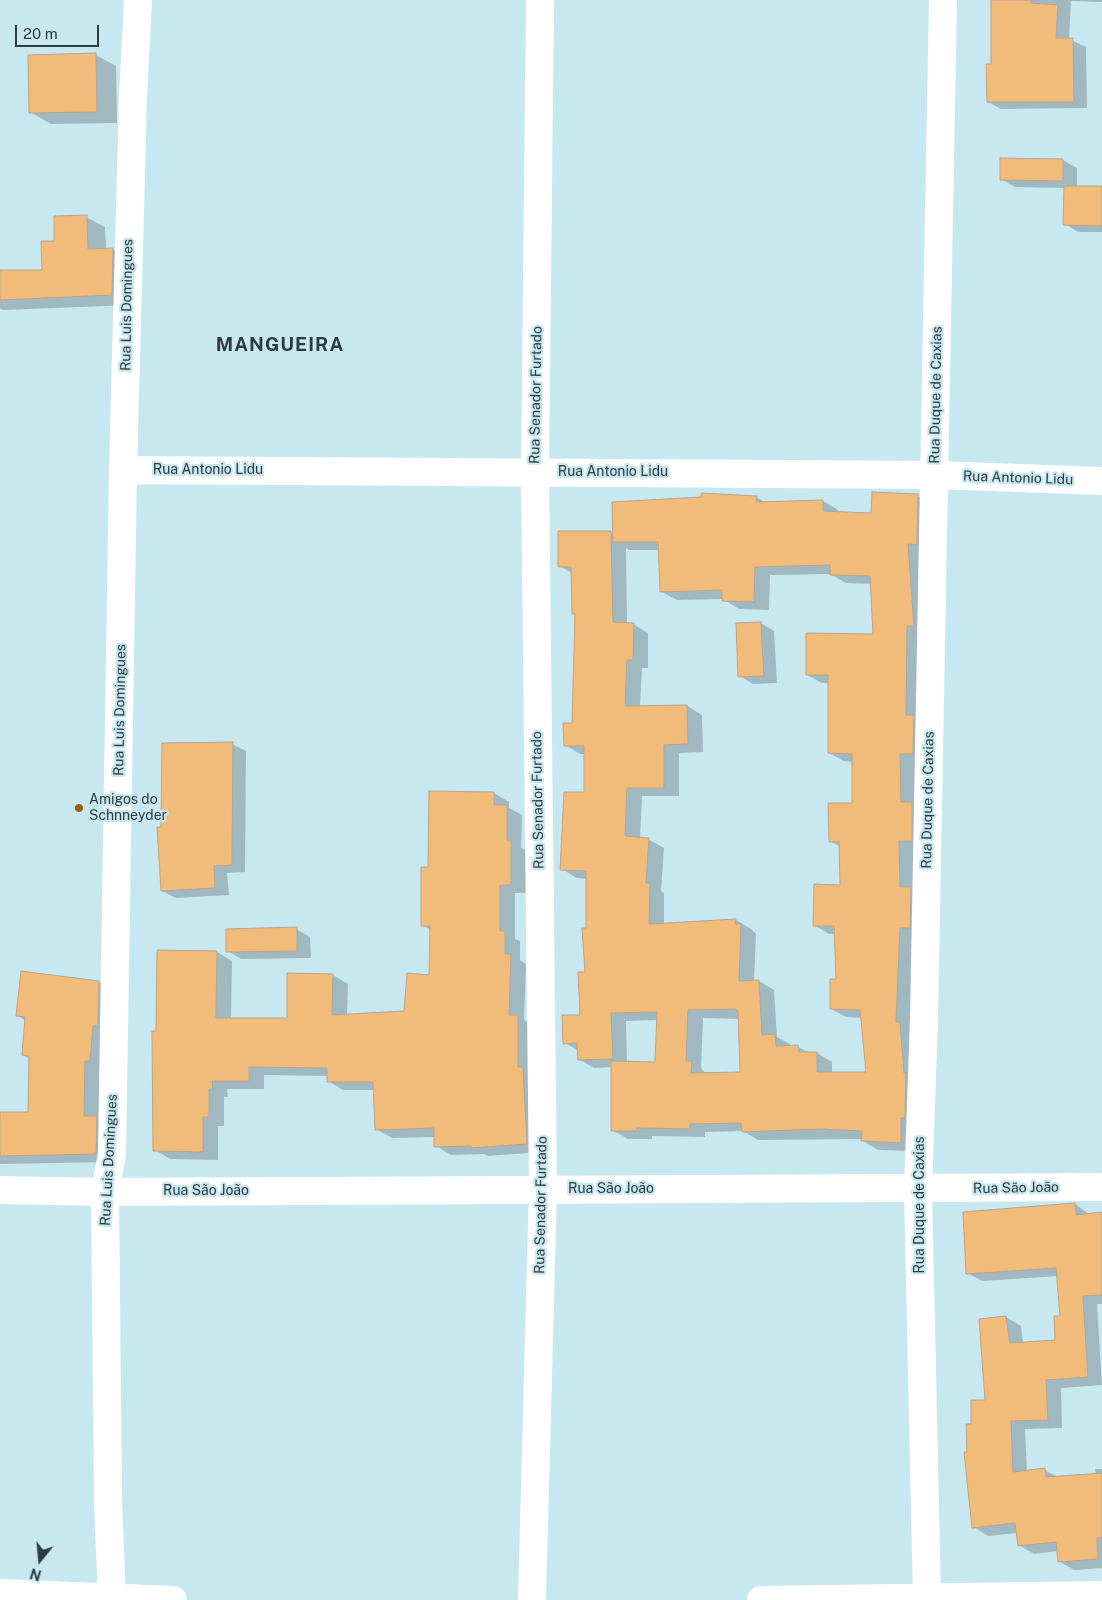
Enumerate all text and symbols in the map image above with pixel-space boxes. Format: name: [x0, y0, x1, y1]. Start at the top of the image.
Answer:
scale bar: [18, 15, 101, 47]
text: 20 m: [23, 25, 58, 42]
street label: Rua Luis Domingues: [117, 239, 137, 371]
street label: Rua Senador Furtado: [526, 326, 546, 464]
street label: Rua Duque de Caxias: [926, 326, 946, 464]
district label: MANGUEIRA: [215, 334, 345, 356]
street label: Rua Antonio Lidu: [153, 462, 263, 478]
street label: Rua Antonio Lidu: [558, 464, 668, 480]
street label: Rua Antonio Lidu: [963, 468, 1073, 488]
street label: Rua Luis Domingues: [110, 644, 130, 776]
street label: Rua Senador Furtado: [528, 731, 548, 869]
street label: Rua Duque de Caxias: [918, 731, 938, 869]
place label: Amigos do Schnneyder: [89, 792, 167, 824]
marker: Amigos do Schnneyder: [73, 802, 85, 814]
street label: Rua Luis Domingues: [97, 1094, 121, 1226]
street label: Rua Senador Furtado: [531, 1136, 551, 1274]
street label: Rua Duque de Caxias: [912, 1136, 928, 1274]
street label: Rua São João: [973, 1179, 1059, 1197]
street label: Rua São João: [568, 1181, 654, 1197]
street label: Rua São João: [163, 1183, 249, 1199]
north arrow: [15, 1535, 65, 1585]
text: N: [28, 1565, 43, 1584]

